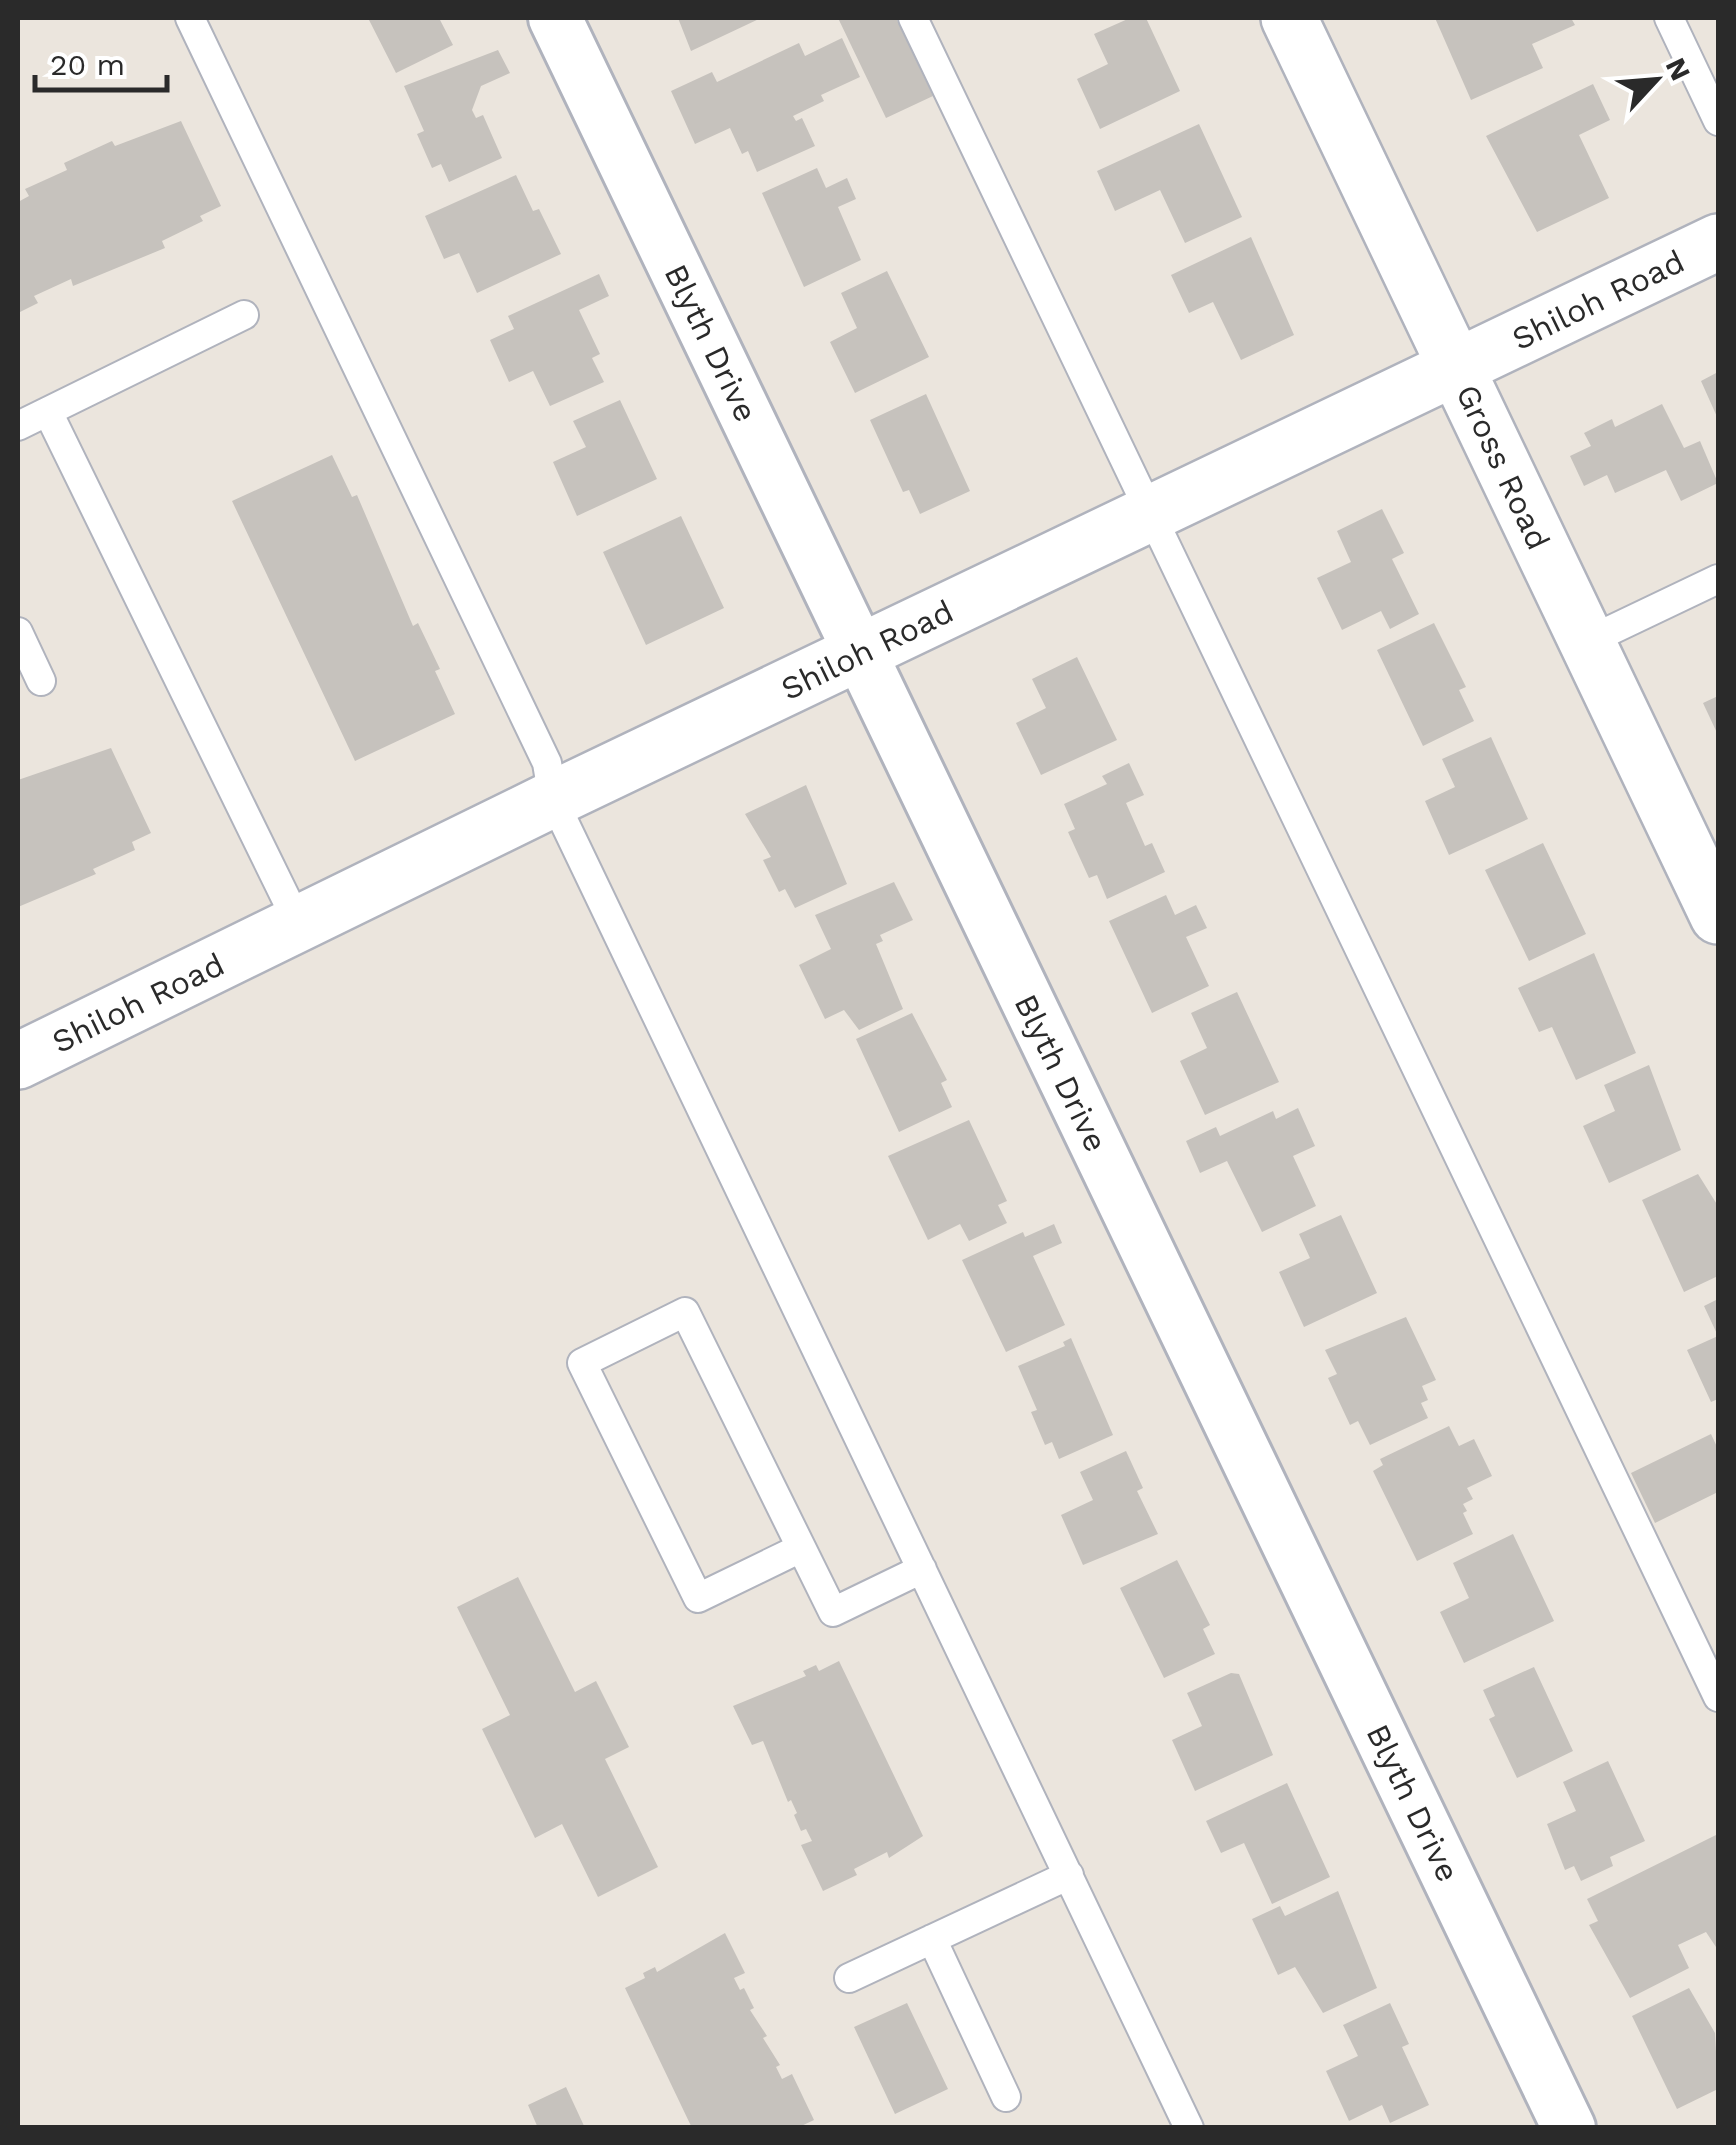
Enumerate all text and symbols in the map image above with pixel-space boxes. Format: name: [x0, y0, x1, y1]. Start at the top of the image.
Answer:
scale bar: [35, 30, 168, 92]
north arrow: [1606, 30, 1706, 130]
text: 20 m: [50, 47, 125, 82]
text: N: [1659, 53, 1697, 86]
street label: Shiloh Road: [1506, 242, 1690, 358]
street label: Blyth Drive: [657, 258, 765, 428]
street label: Gross Road: [1448, 378, 1558, 556]
street label: Shiloh Road: [775, 592, 959, 708]
street label: Shiloh Road: [46, 945, 230, 1061]
street label: Blyth Drive: [1007, 988, 1115, 1158]
street label: Blyth Drive: [1359, 1718, 1467, 1888]

